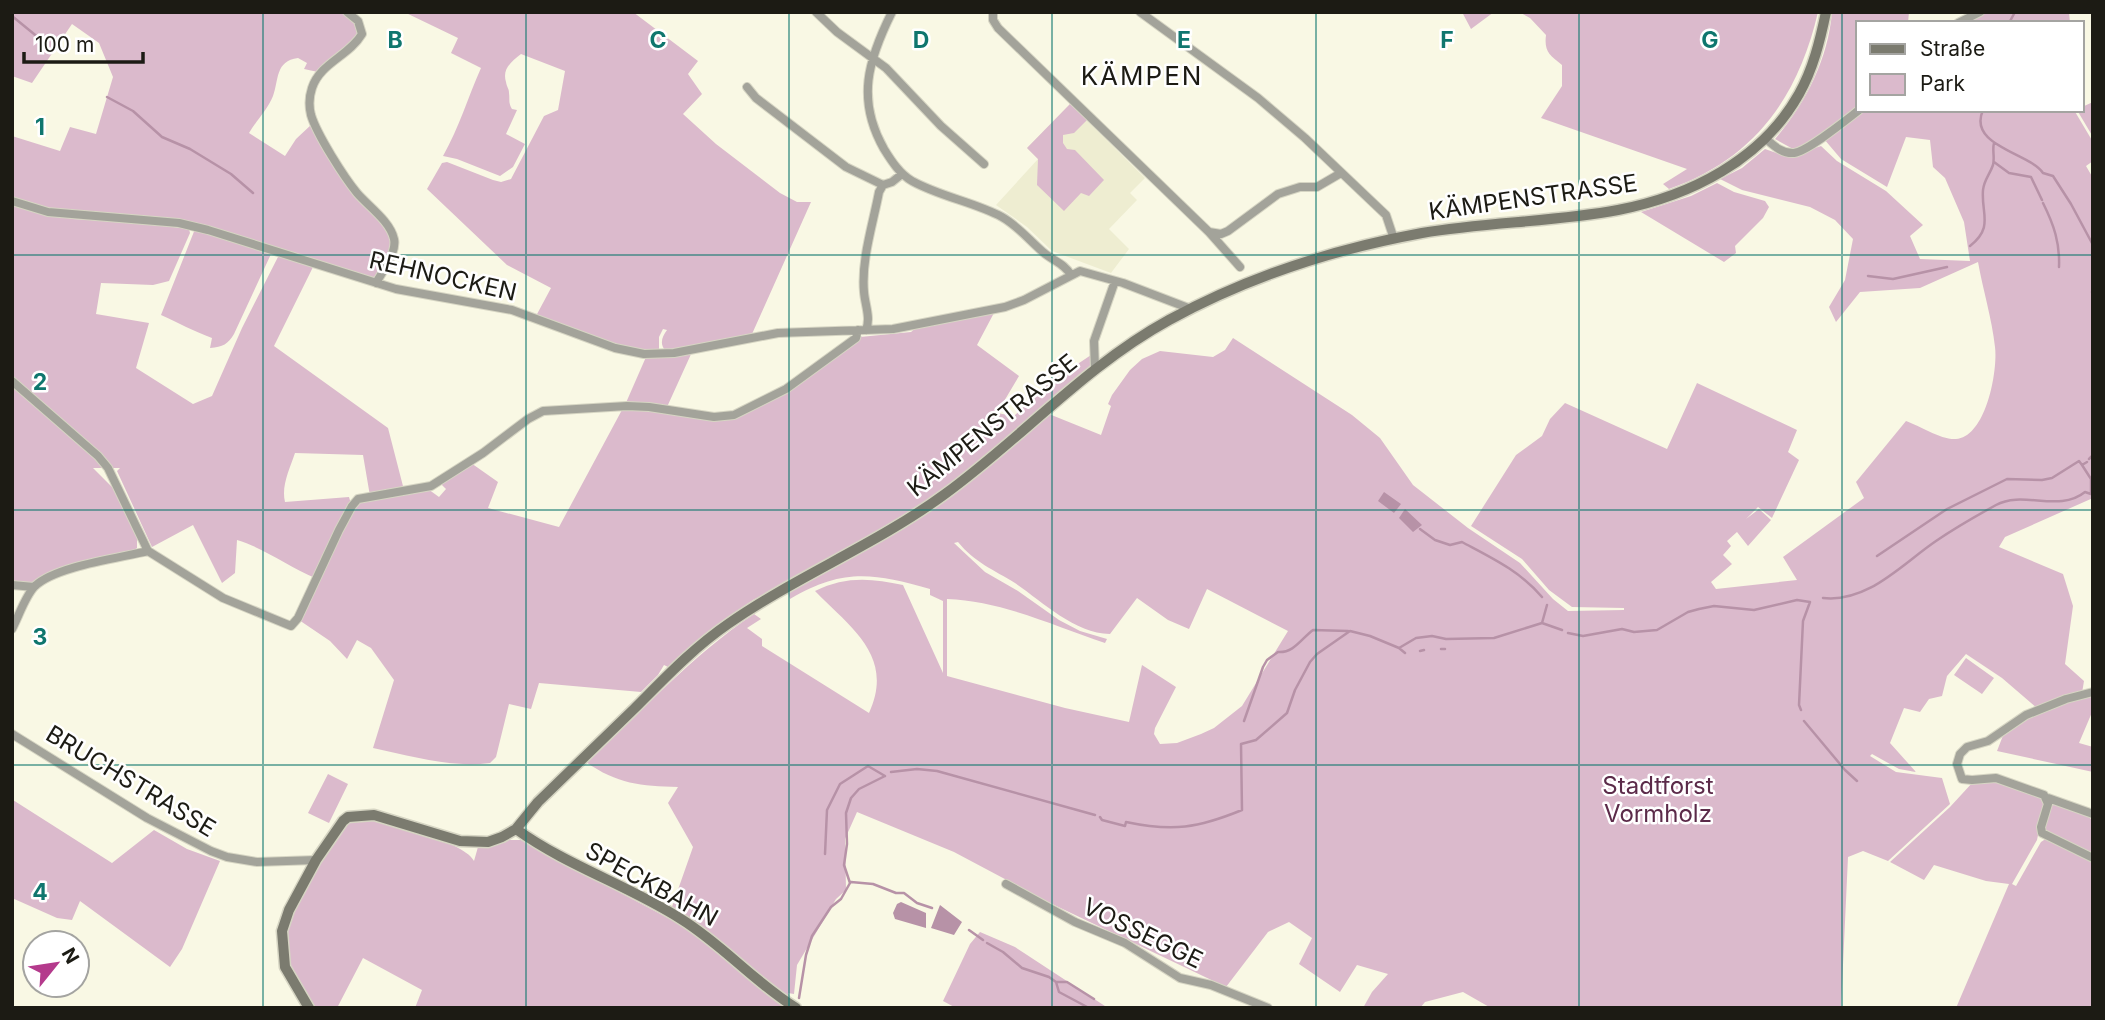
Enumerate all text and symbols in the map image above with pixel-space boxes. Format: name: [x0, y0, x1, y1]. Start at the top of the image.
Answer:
scale bar: [24, 21, 144, 65]
legend: [1856, 21, 2084, 112]
text: B: [387, 26, 403, 54]
text: C: [649, 26, 667, 54]
text: D: [913, 26, 929, 54]
text: E: [1177, 26, 1191, 54]
text: F: [1440, 26, 1454, 54]
text: G: [1701, 26, 1719, 54]
text: 100 m: [35, 32, 94, 57]
text: Straße: [1920, 36, 1985, 61]
district label: KÄMPEN: [1081, 60, 1203, 91]
text: Park: [1920, 71, 1965, 96]
text: 1: [35, 113, 45, 141]
street label: KÄMPENSTRASSE: [1427, 168, 1639, 226]
street label: REHNOCKEN: [367, 245, 519, 307]
street label: KÄMPENSTRASSE: [901, 348, 1083, 502]
text: 2: [33, 368, 47, 396]
text: 3: [33, 623, 47, 651]
street label: BRUCHSTRASSE: [41, 719, 221, 843]
park label: Stadtforst Vormholz: [1602, 771, 1714, 828]
street label: SPECKBAHN: [581, 836, 723, 932]
text: 4: [32, 878, 48, 906]
street label: VOSSEGGE: [1078, 892, 1208, 974]
north arrow: [21, 929, 91, 999]
text: N: [57, 944, 84, 968]

